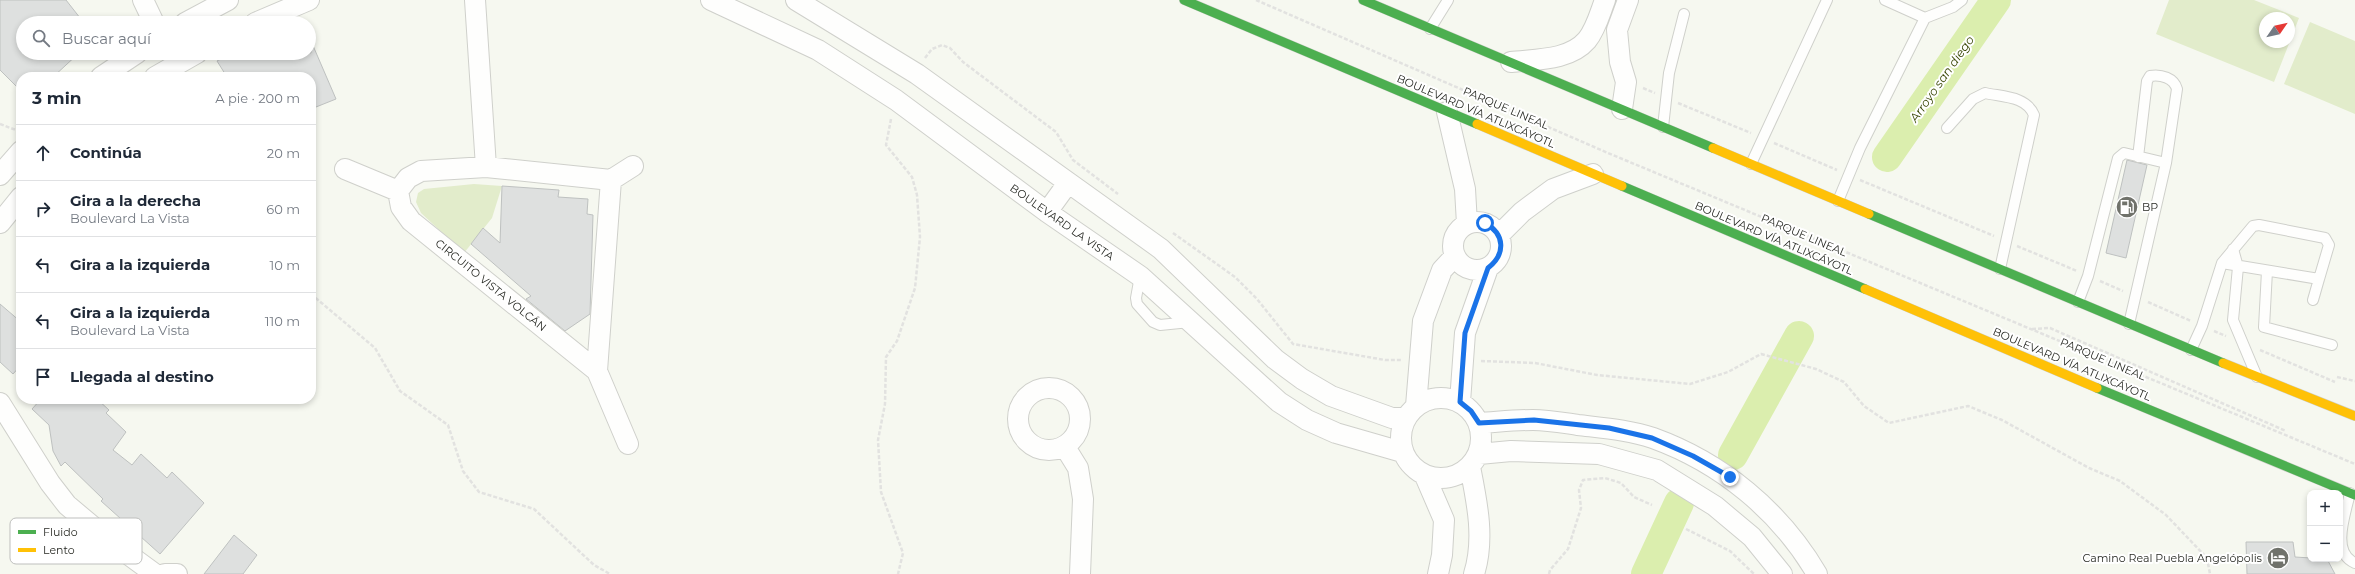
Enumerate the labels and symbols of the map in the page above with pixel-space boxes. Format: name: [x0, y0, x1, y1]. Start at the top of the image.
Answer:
north arrow: [2259, 12, 2295, 48]
water label: Arroyo san diego: [1906, 32, 1977, 126]
street label: BOULEVARD VÍA ATLIXCÁYOTL: [1395, 71, 1558, 151]
street label: PARQUE LINEAL: [1461, 84, 1552, 133]
street label: BOULEVARD LA VISTA: [1007, 181, 1117, 263]
fuel station icon: BP: [2114, 194, 2140, 220]
street label: BOULEVARD VÍA ATLIXCÁYOTL: [1693, 198, 1856, 278]
place label: BP: [2142, 200, 2158, 214]
street label: PARQUE LINEAL: [1759, 211, 1850, 260]
route start: [1476, 214, 1494, 232]
street label: CIRCUITO VISTA VOLCÁN: [433, 236, 549, 334]
street label: BOULEVARD VÍA ATLIXCÁYOTL: [1991, 324, 2154, 404]
street label: PARQUE LINEAL: [2058, 335, 2149, 384]
route end: [1721, 468, 1739, 486]
legend: [10, 518, 142, 564]
text: Fluido: [43, 525, 78, 539]
text: Lento: [43, 543, 75, 557]
hotel icon: Camino Real Puebla Angelópolis: [2265, 545, 2291, 571]
place label: Camino Real Puebla Angelópolis: [2082, 551, 2263, 565]

